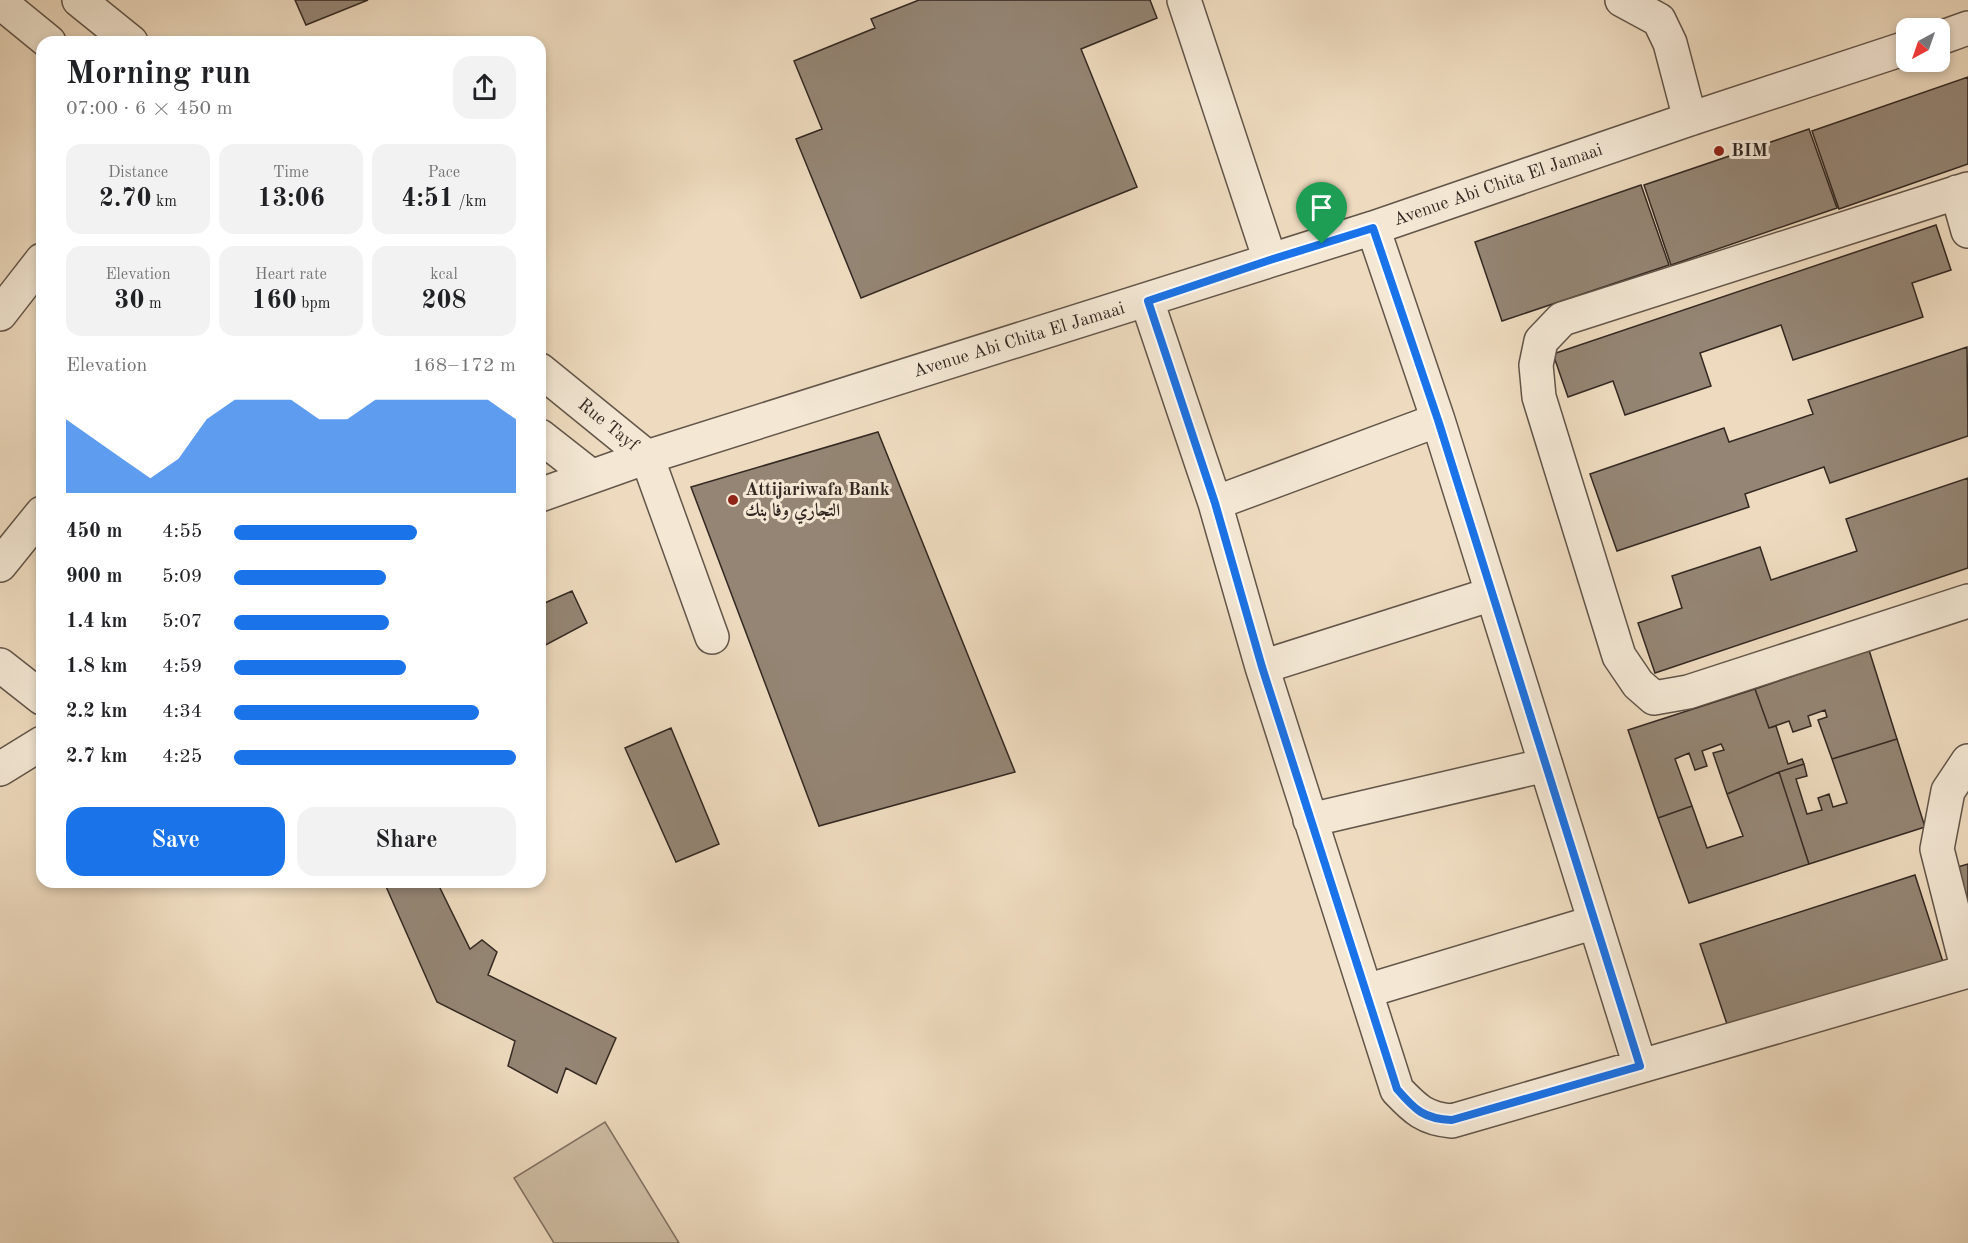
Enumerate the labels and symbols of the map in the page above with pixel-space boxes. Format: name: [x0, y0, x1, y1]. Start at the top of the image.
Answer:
north arrow: [1896, 18, 1950, 72]
street label: Avenue Abi Chita El Jamaai: [1391, 141, 1605, 229]
place label: BIM: [1731, 142, 1768, 160]
marker: BIM: [1712, 144, 1726, 158]
pin: [1296, 182, 1347, 244]
street label: Avenue Abi Chita El Jamaai: [911, 299, 1127, 381]
street label: Rue Tayf: [574, 395, 642, 455]
place label: Attijariwafa Bank التجاري وفا بنك: [745, 481, 890, 525]
marker: Attijariwafa Bank التجاري وفا بنك: [726, 493, 740, 507]

